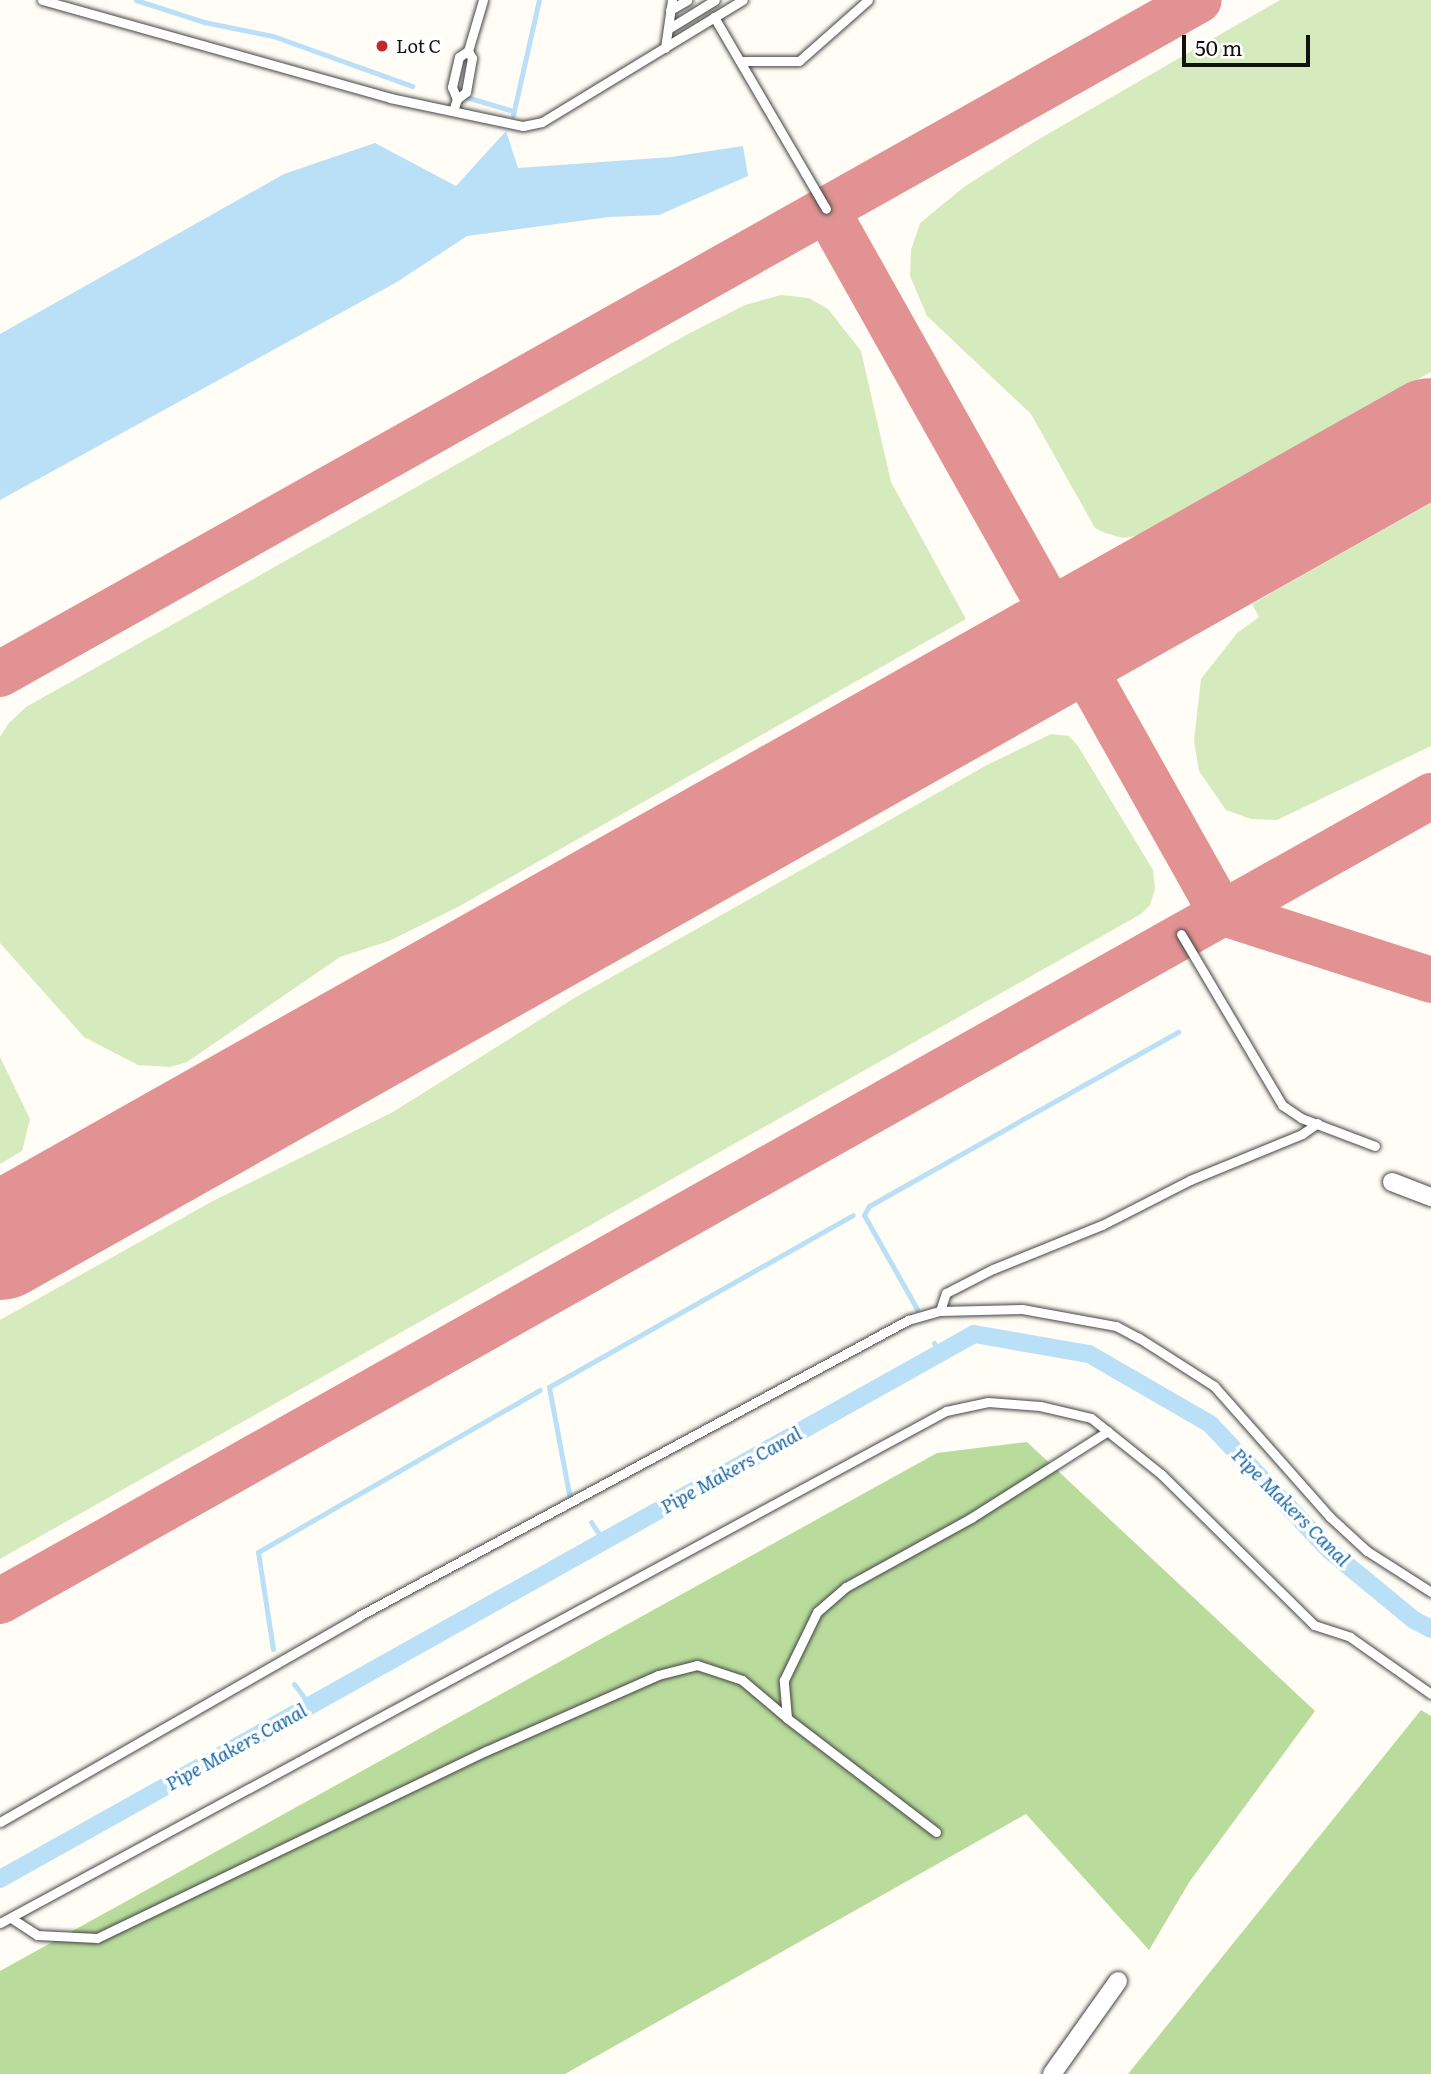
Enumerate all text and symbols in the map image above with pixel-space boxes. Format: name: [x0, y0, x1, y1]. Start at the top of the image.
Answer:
scale bar: [1186, 21, 1314, 65]
text: 50 m: [1195, 31, 1242, 62]
place label: Lot C: [396, 35, 441, 57]
marker: Lot C: [374, 38, 390, 54]
water label: Pipe Makers Canal: [657, 1422, 805, 1518]
water label: Pipe Makers Canal: [1227, 1443, 1355, 1571]
water label: Pipe Makers Canal: [162, 1699, 310, 1795]

